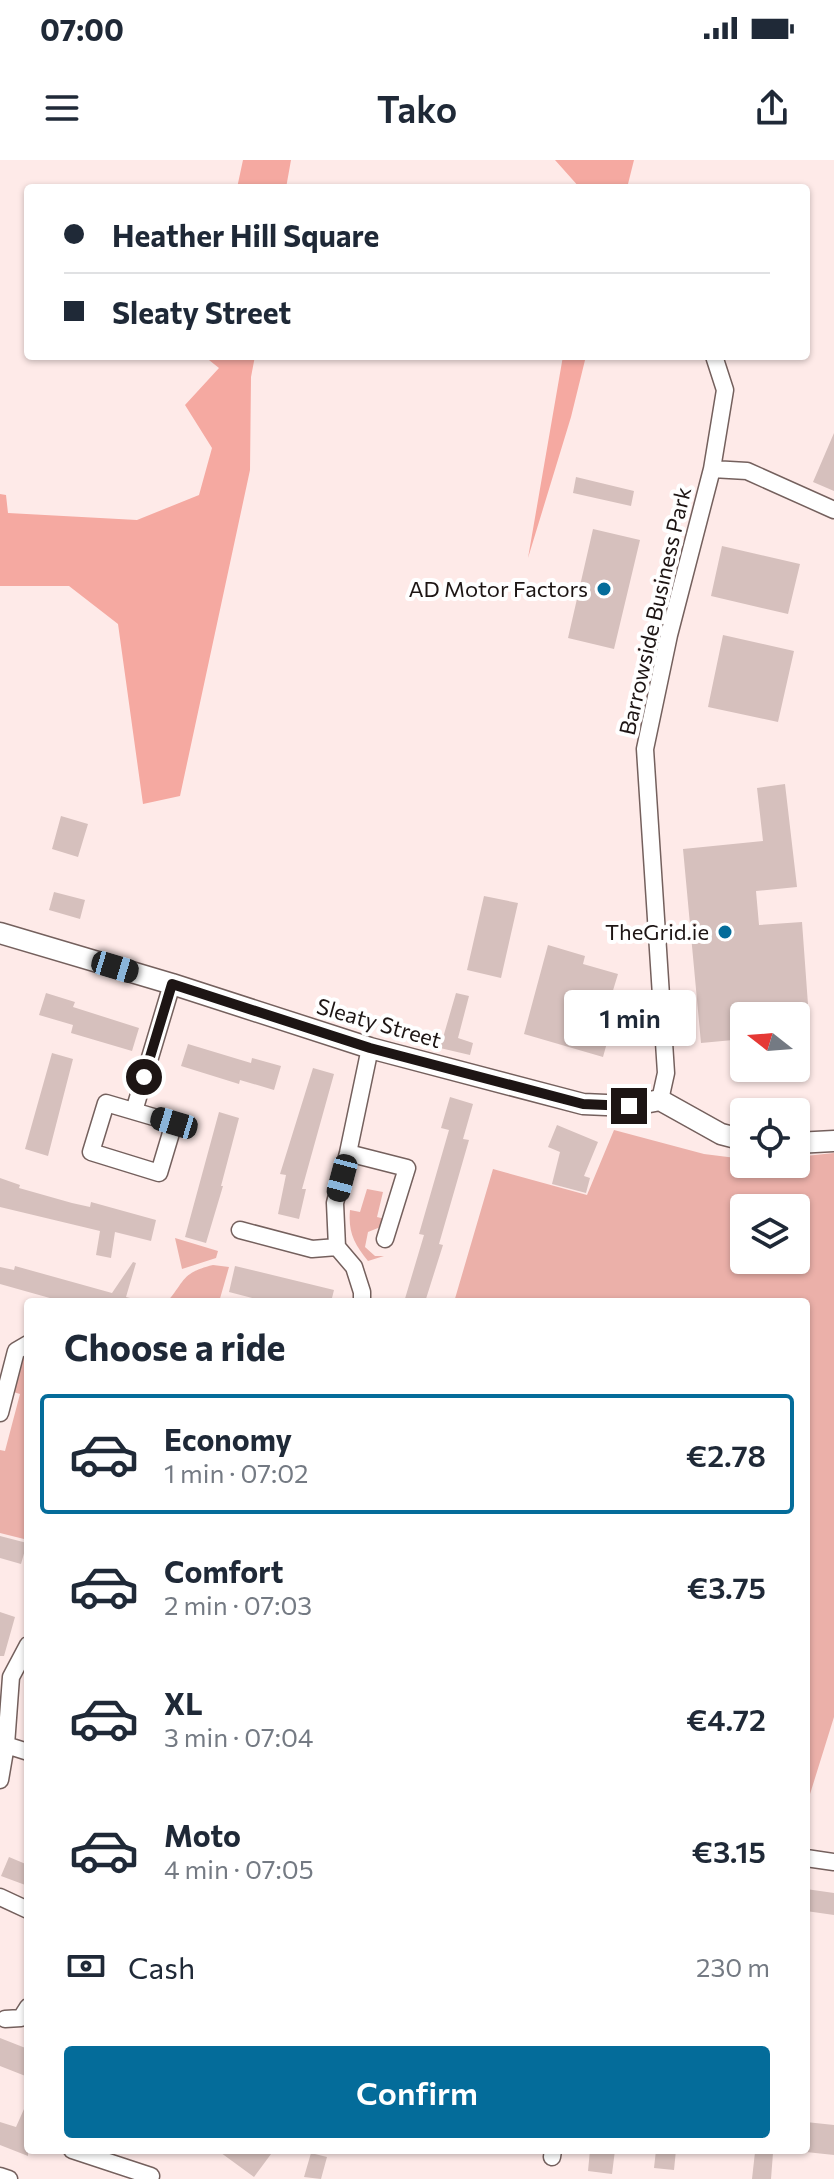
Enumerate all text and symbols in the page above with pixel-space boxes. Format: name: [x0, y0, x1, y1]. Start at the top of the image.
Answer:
text: 07:00: [40, 10, 124, 47]
icon: menu: [40, 86, 84, 130]
text: Tako: [377, 86, 457, 130]
icon: share: [750, 86, 794, 130]
text: Heather Hill Square: [112, 216, 379, 253]
text: Sleaty Street: [112, 293, 291, 330]
street label: Barrowside Business Park: [613, 484, 696, 738]
place label: AD Motor Factors: [408, 575, 588, 602]
marker: AD Motor Factors: [595, 580, 613, 598]
place label: TheGrid.ie: [605, 918, 709, 945]
marker: TheGrid.ie: [716, 923, 734, 941]
car: [89, 949, 141, 985]
callout: 1 min: [563, 990, 695, 1046]
street label: Sleaty Street: [314, 992, 445, 1053]
text: 1 min: [599, 1002, 661, 1033]
north arrow: [730, 1002, 810, 1082]
map controls: [730, 1002, 810, 1274]
route start: [126, 1059, 162, 1095]
route end: [611, 1088, 647, 1124]
button: locate: [730, 1098, 810, 1178]
car: [148, 1105, 200, 1141]
car: [324, 1152, 360, 1204]
button: layers: [730, 1194, 810, 1274]
text: Choose a ride: [64, 1324, 285, 1368]
icon: car: [68, 1418, 140, 1490]
text: Economy: [164, 1420, 292, 1457]
text: €2.78: [686, 1436, 766, 1473]
text: 1 min · 07:02: [164, 1457, 309, 1488]
icon: car: [68, 1550, 140, 1622]
text: Comfort: [164, 1552, 283, 1589]
text: €3.75: [687, 1568, 766, 1605]
text: 2 min · 07:03: [164, 1589, 312, 1620]
icon: car: [68, 1682, 140, 1754]
text: XL: [164, 1684, 203, 1721]
text: €4.72: [686, 1700, 766, 1737]
text: 3 min · 07:04: [164, 1721, 313, 1752]
icon: car: [68, 1814, 140, 1886]
text: Moto: [164, 1816, 241, 1853]
text: €3.15: [692, 1832, 766, 1869]
text: 4 min · 07:05: [164, 1853, 314, 1884]
icon: cash: [64, 1944, 108, 1988]
text: Cash: [128, 1948, 195, 1985]
text: 230 m: [696, 1951, 770, 1982]
button: Confirm: [64, 2046, 770, 2138]

